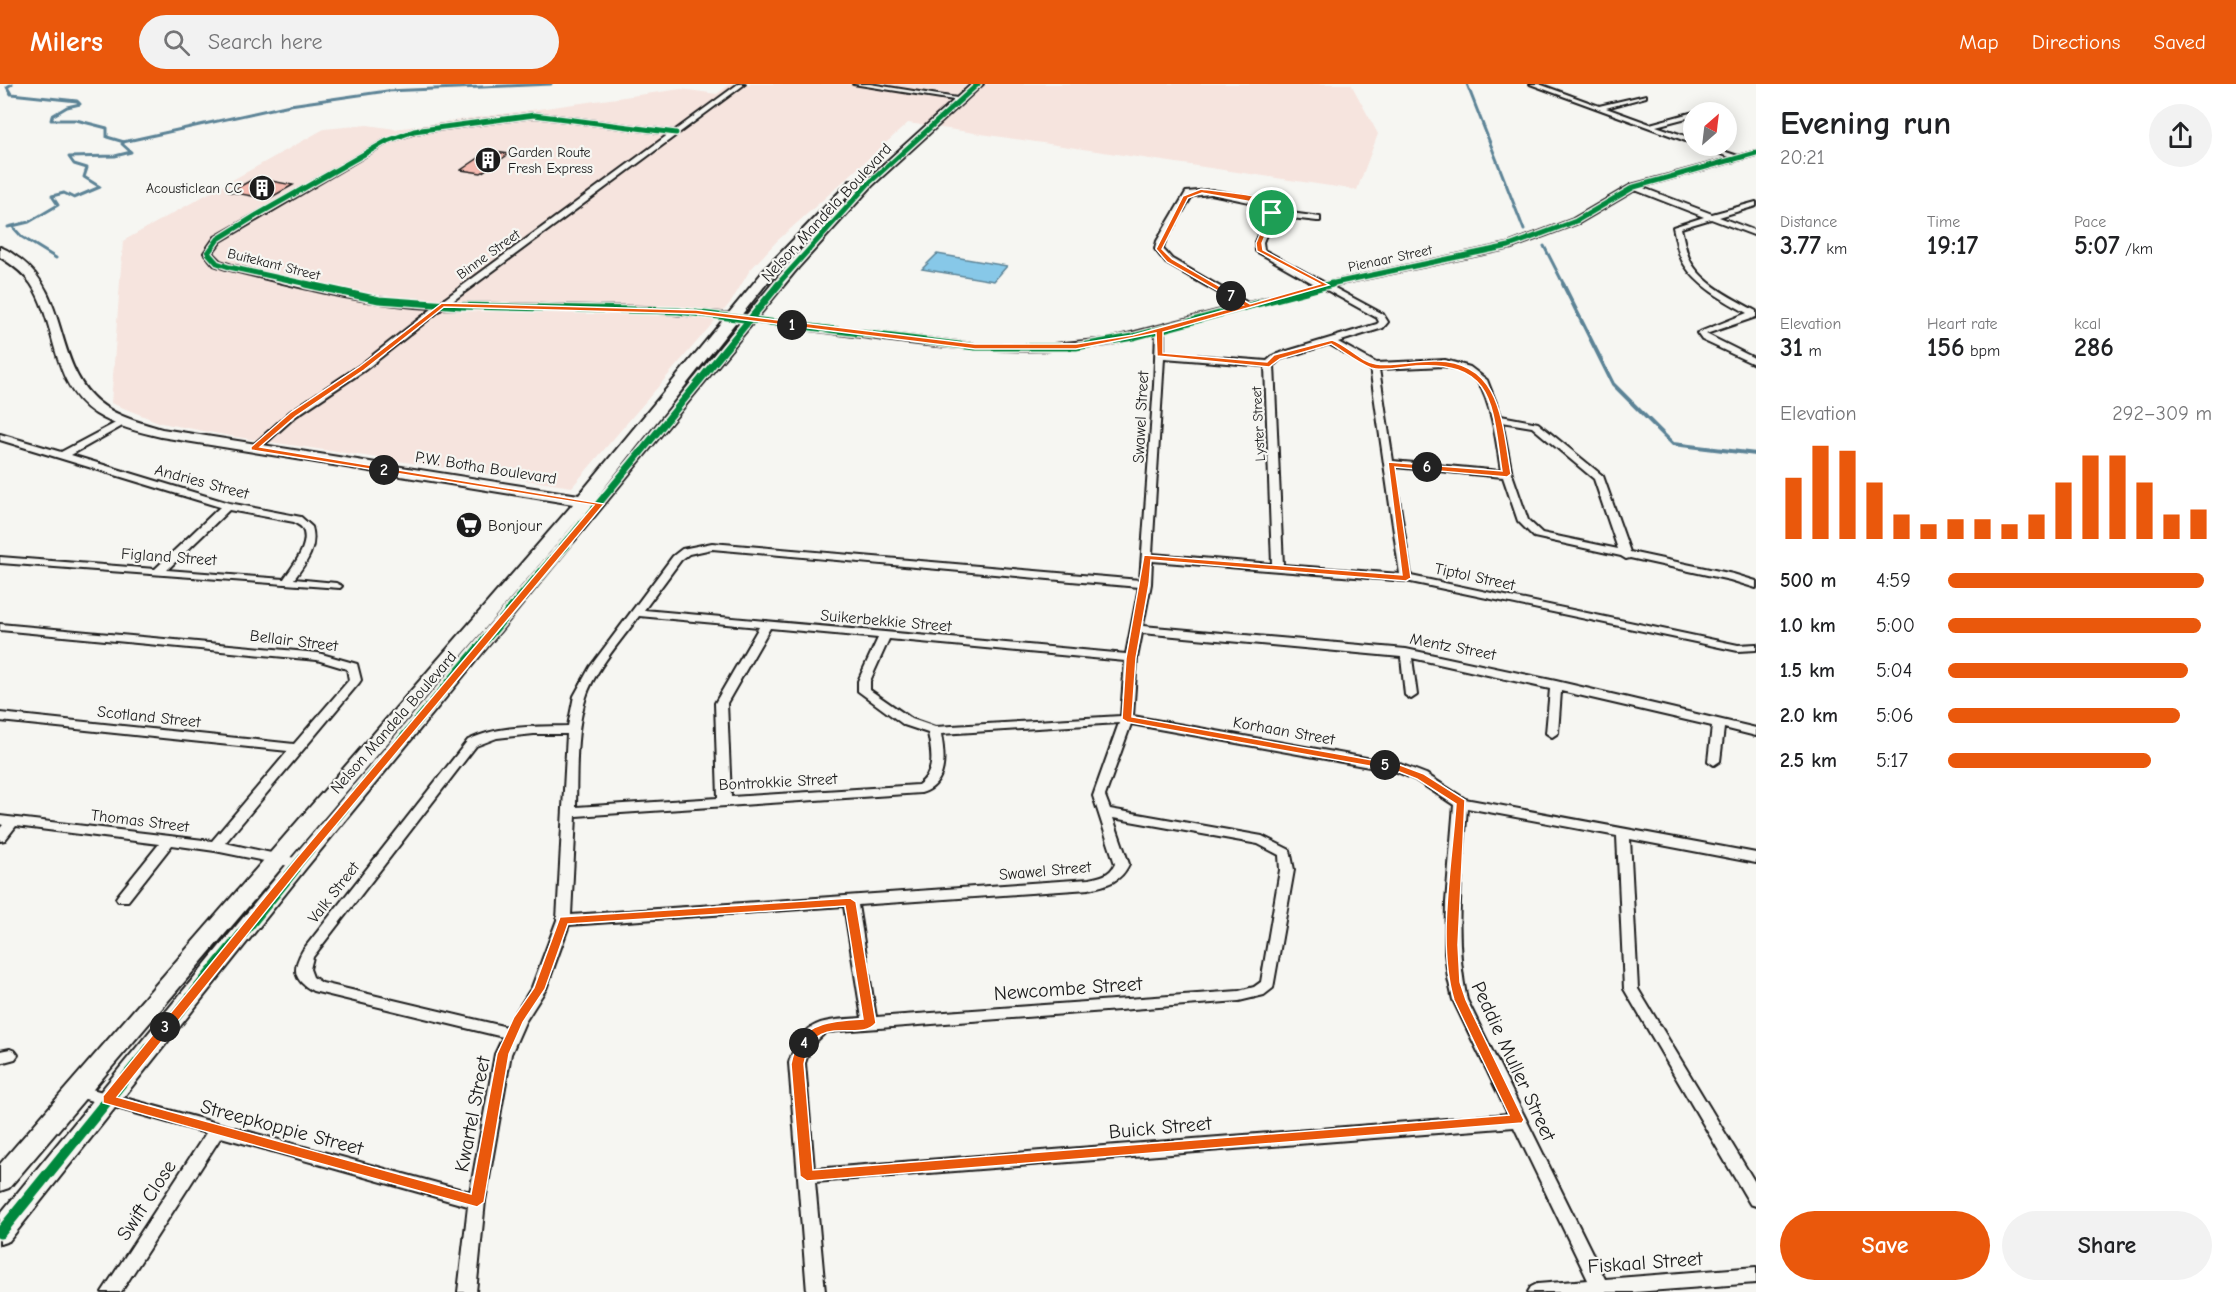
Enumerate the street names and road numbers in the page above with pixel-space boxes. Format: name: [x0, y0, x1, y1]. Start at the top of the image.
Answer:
street label: Nelson Mandela Boulevard: [758, 140, 896, 286]
street label: Binne Street: [453, 225, 524, 283]
street label: Pienaar Street: [1347, 241, 1435, 276]
street label: Buitekant Street: [226, 245, 323, 284]
street label: Swawel Street: [1130, 370, 1152, 464]
street label: Lyster Street: [1248, 385, 1269, 462]
street label: P.W. Botha Boulevard: [414, 448, 558, 488]
street label: Andries Street: [153, 461, 251, 503]
street label: Figland Street: [120, 545, 218, 569]
street label: Tiptol Street: [1433, 560, 1517, 594]
street label: Suikerbekkie Street: [820, 606, 953, 636]
street label: Bellair Street: [249, 627, 339, 655]
street label: Mentz Street: [1408, 630, 1498, 664]
street label: Nelson Mandela Boulevard: [327, 648, 460, 797]
street label: Scotland Street: [96, 703, 202, 731]
street label: Korhaan Street: [1231, 713, 1337, 749]
street label: Bontrokkie Street: [718, 770, 838, 794]
street label: Thomas Street: [90, 806, 190, 836]
street label: Valk Street: [304, 858, 363, 927]
street label: Swawel Street: [998, 858, 1092, 884]
street label: Newcombe Street: [993, 972, 1144, 1005]
street label: Peddie Muller Street: [1467, 978, 1561, 1146]
street label: Kwartel Street: [450, 1053, 495, 1174]
street label: Streepkoppie Street: [198, 1095, 367, 1161]
street label: Buick Street: [1108, 1111, 1214, 1143]
street label: Swift Close: [112, 1156, 181, 1245]
street label: Fiskaal Street: [1587, 1247, 1705, 1278]

